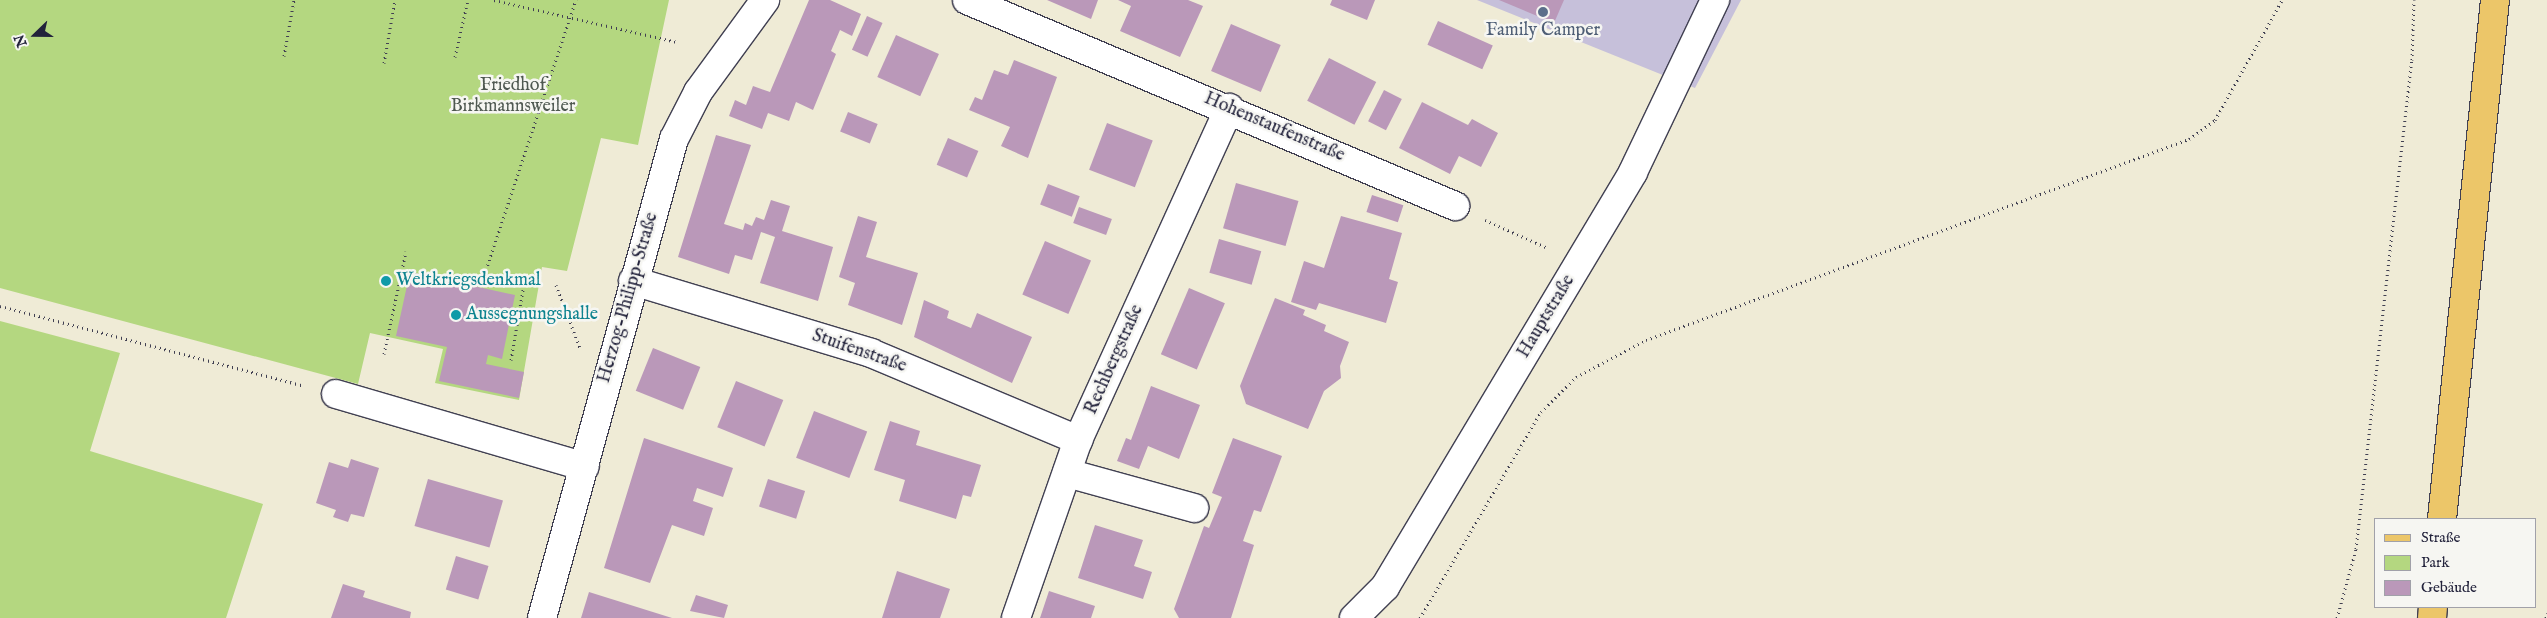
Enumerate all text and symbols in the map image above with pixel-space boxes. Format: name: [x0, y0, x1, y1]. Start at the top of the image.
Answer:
marker: Family Camper: [1537, 6, 1549, 18]
north arrow: [10, 10, 60, 60]
place label: Family Camper: [1486, 20, 1600, 42]
text: N: [10, 32, 32, 50]
park label: Friedhof Birkmannsweiler: [451, 76, 575, 118]
street label: Hohenstaufenstraße: [1200, 89, 1348, 167]
street label: Herzog-Philipp-Straße: [594, 210, 664, 386]
place label: Weltkriegsdenkmal: [396, 270, 541, 292]
street label: Hauptstraße: [1514, 272, 1580, 362]
marker: Weltkriegsdenkmal: [380, 275, 392, 287]
street label: Rechbergstraße: [1081, 302, 1149, 418]
place label: Aussegnungshalle: [466, 304, 598, 326]
marker: Aussegnungshalle: [450, 309, 462, 321]
street label: Stuifenstraße: [809, 326, 909, 378]
legend: [2374, 518, 2537, 608]
text: Straße: [2421, 528, 2460, 547]
text: Park: [2421, 553, 2450, 572]
text: Gebäude: [2421, 578, 2477, 597]

